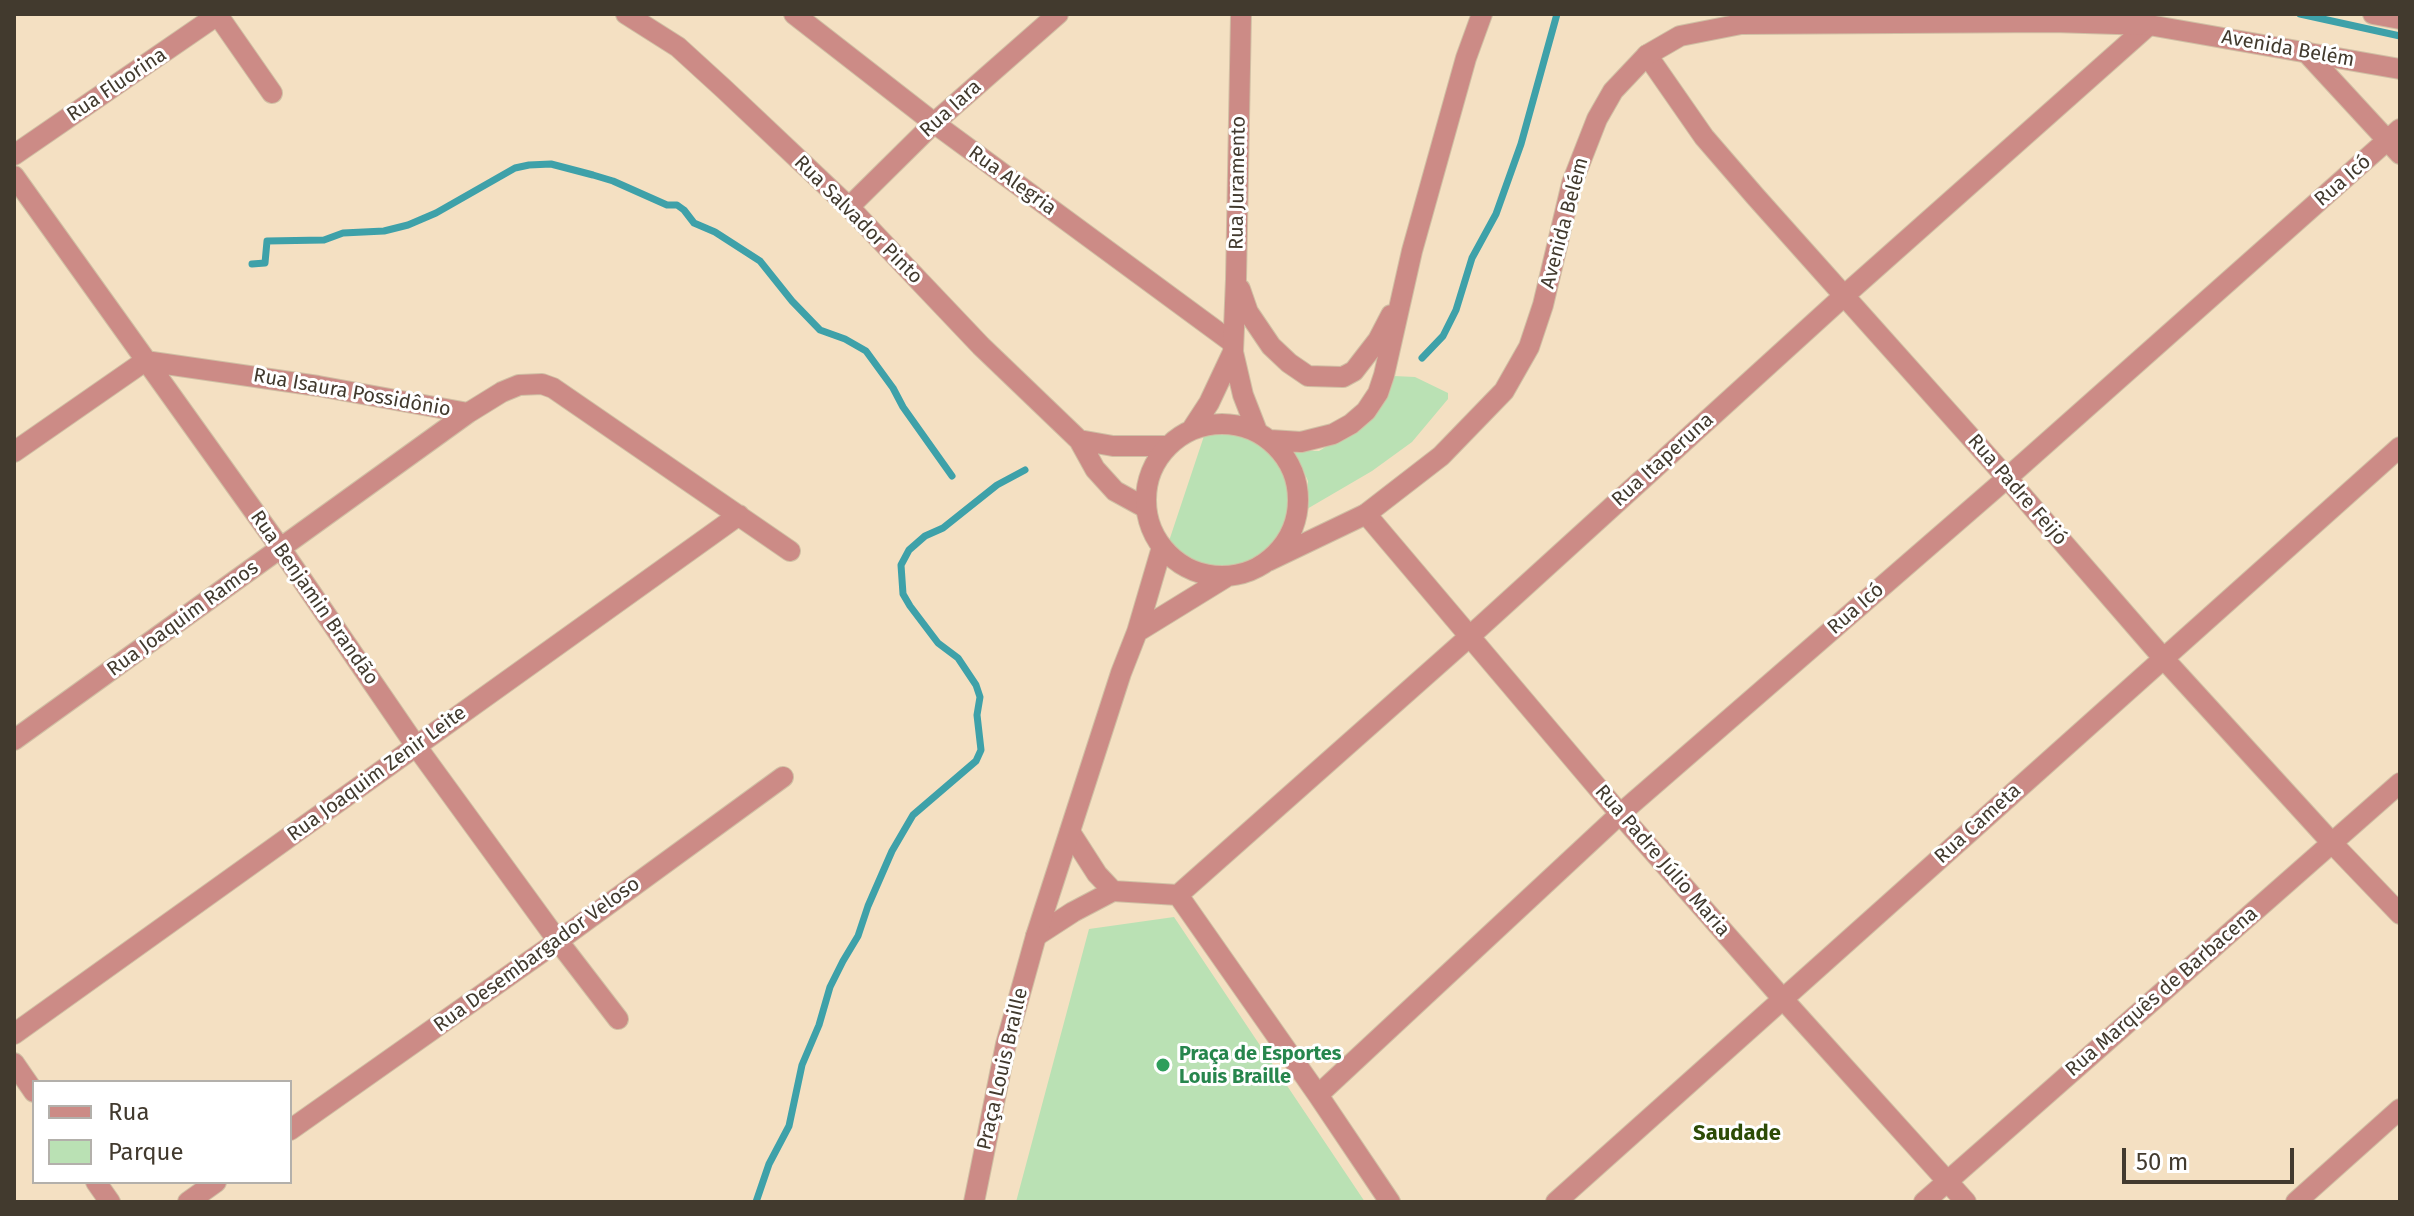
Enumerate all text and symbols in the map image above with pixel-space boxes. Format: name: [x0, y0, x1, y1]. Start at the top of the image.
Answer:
street label: Avenida Belém: [2220, 26, 2356, 72]
street label: Rua Fluorina: [63, 43, 171, 127]
street label: Rua Iara: [915, 75, 987, 143]
street label: Rua Juramento: [1225, 116, 1251, 250]
street label: Rua Alegria: [963, 141, 1061, 221]
street label: Rua Icó: [2310, 150, 2376, 212]
street label: Rua Salvador Pinto: [789, 151, 927, 289]
street label: Avenida Belém: [1536, 155, 1594, 291]
street label: Rua Isaura Possidônio: [251, 364, 453, 422]
street label: Rua Itaperuna: [1607, 408, 1719, 512]
street label: Rua Padre Feijó: [1962, 429, 2072, 551]
street label: Rua Benjamin Brandão: [245, 506, 383, 690]
street label: Rua Joaquim Ramos: [103, 556, 263, 682]
street label: Rua Icó: [1823, 578, 1889, 640]
street label: Rua Joaquim Zenir Leite: [283, 701, 471, 847]
street label: Rua Cameta: [1930, 779, 2026, 869]
street label: Rua Padre Júlio Maria: [1589, 780, 1735, 942]
street label: Rua Desembargador Veloso: [429, 872, 645, 1038]
street label: Rua Marquês de Barbacena: [2061, 902, 2263, 1082]
street label: Praça Louis Braille: [973, 985, 1033, 1153]
place label: Praça de Esportes Louis Braille: [1179, 1042, 1342, 1089]
marker: Praça de Esportes Louis Braille: [1154, 1056, 1172, 1074]
legend: [32, 1080, 292, 1184]
text: Rua: [108, 1098, 150, 1126]
district label: Saudade: [1693, 1121, 1781, 1147]
scale bar: [2126, 1132, 2298, 1182]
text: Parque: [108, 1138, 184, 1166]
text: 50 m: [2136, 1148, 2188, 1176]

